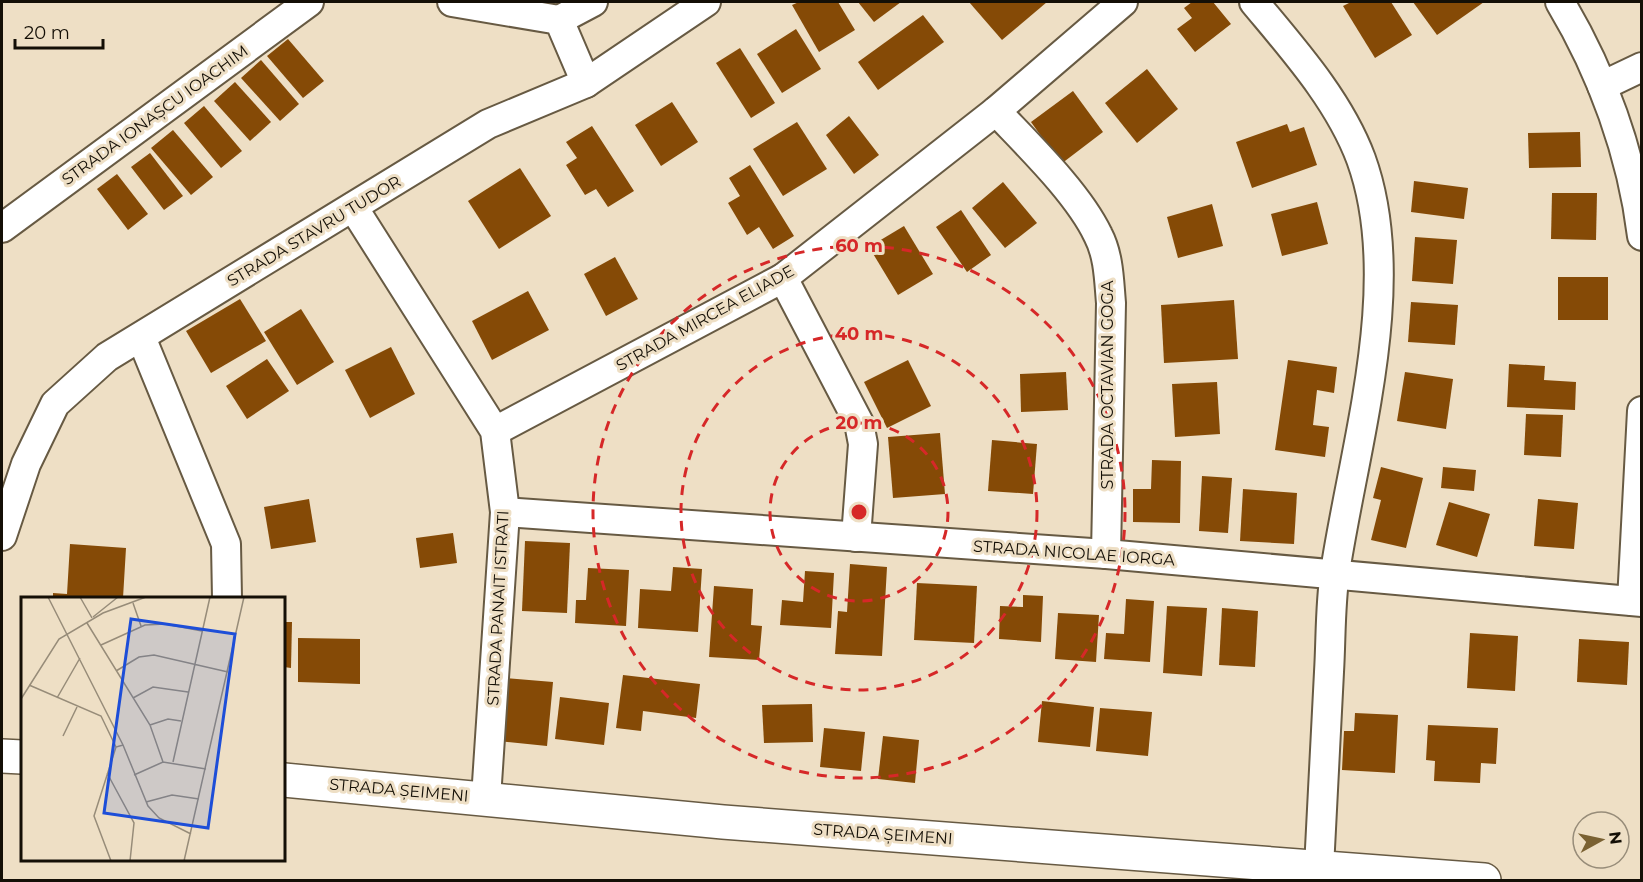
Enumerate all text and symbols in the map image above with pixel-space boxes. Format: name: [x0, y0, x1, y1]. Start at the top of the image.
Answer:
scale bar: [15, 12, 104, 50]
text: 20 m: [24, 22, 70, 44]
street label: STRADA IONAȘCU IOACHIM: [58, 41, 252, 190]
street label: STRADA STAVRU TUDOR: [224, 172, 404, 290]
text: 60 m: [835, 235, 883, 257]
street label: STRADA MIRCEA ELIADE: [613, 261, 797, 375]
street label: STRADA OCTAVIAN GOGA: [1098, 280, 1117, 489]
text: 40 m: [835, 323, 883, 345]
text: 20 m: [836, 412, 882, 434]
centre of rings: [849, 502, 869, 522]
street label: STRADA PANAIT ISTRATI: [483, 510, 513, 706]
street label: STRADA NICOLAE IORGA: [973, 536, 1176, 570]
inset map: [21, 597, 285, 861]
street label: STRADA ȘEIMENI: [328, 774, 469, 807]
north arrow: [1571, 810, 1631, 870]
street label: STRADA ȘEIMENI: [813, 820, 953, 849]
text: N: [1605, 830, 1626, 846]

